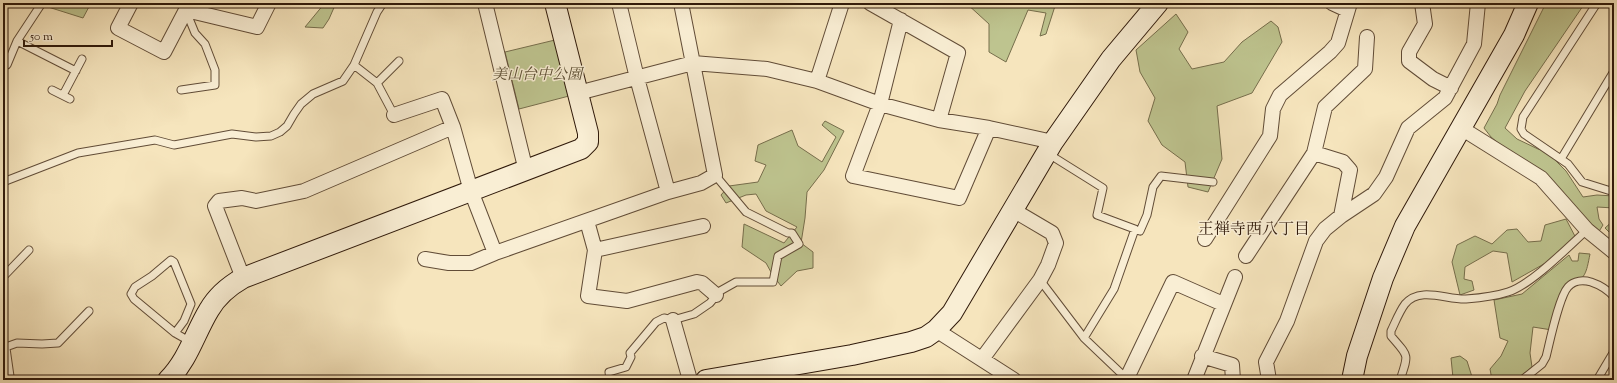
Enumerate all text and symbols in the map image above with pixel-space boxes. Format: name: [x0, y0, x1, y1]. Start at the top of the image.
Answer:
scale bar: [24, 22, 112, 48]
text: 50 m: [29, 28, 53, 46]
park label: 美山台中公園: [492, 65, 585, 86]
district label: 王禅寺西八丁目: [1198, 219, 1310, 242]

